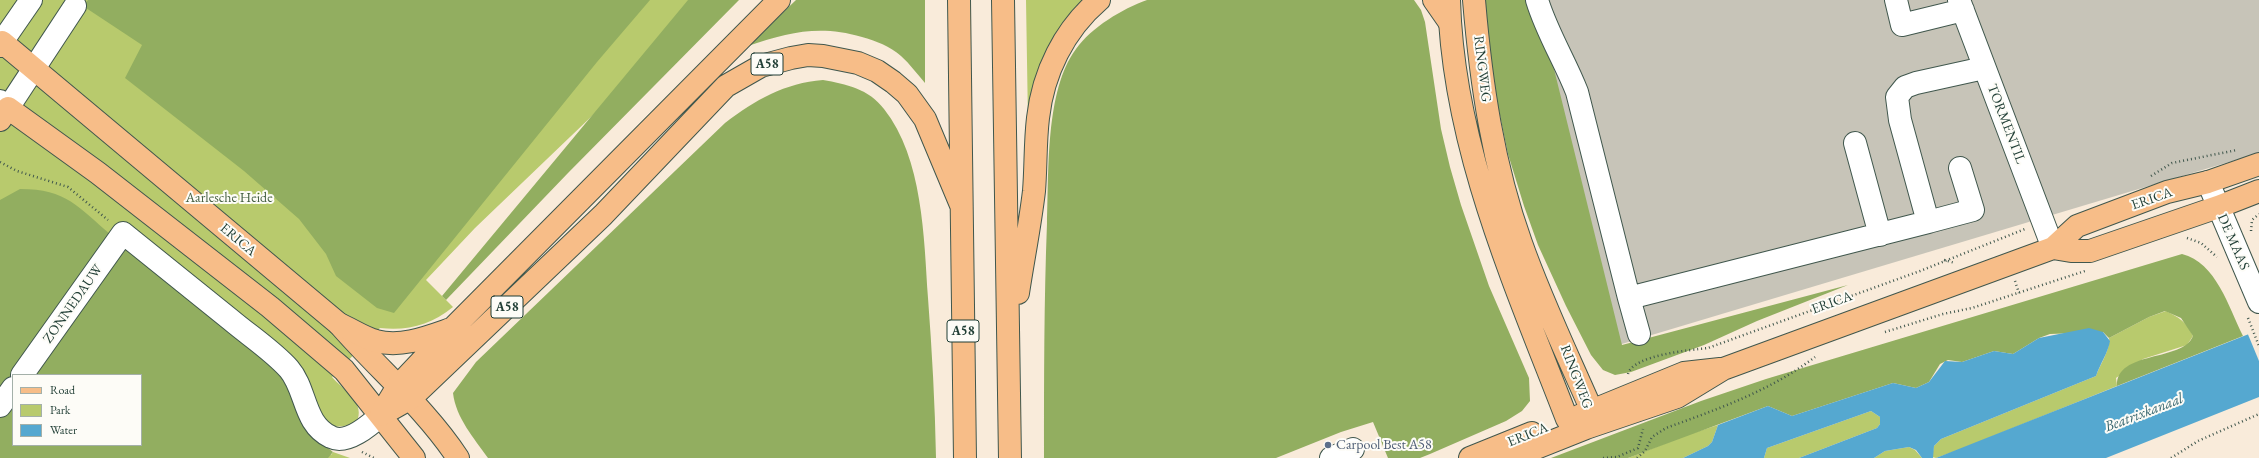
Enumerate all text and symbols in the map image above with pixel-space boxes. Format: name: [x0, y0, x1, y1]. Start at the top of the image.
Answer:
street label: RINGWEG: [1470, 35, 1494, 103]
road number: A58: [751, 53, 783, 75]
street label: TORMENTIL: [1983, 82, 2029, 166]
street label: ERICA: [2129, 184, 2175, 214]
park label: Aarlesche Heide: [185, 190, 273, 206]
street label: DE MAAS: [2213, 211, 2253, 273]
street label: ERICA: [216, 220, 260, 260]
street label: ZONNEDAUW: [40, 261, 106, 347]
street label: ERICA: [1809, 288, 1855, 318]
road number: A58: [491, 296, 523, 318]
road number: A58: [947, 320, 979, 342]
street label: RINGWEG: [1556, 343, 1596, 411]
legend: [12, 374, 142, 446]
text: Road: [50, 382, 75, 398]
water label: Beatrixkanaal: [2102, 390, 2186, 436]
text: Park: [50, 402, 70, 418]
street label: ERICA: [1505, 419, 1551, 451]
text: Water: [50, 422, 77, 438]
place label: Carpool Best A58: [1336, 437, 1432, 453]
marker: Carpool Best A58: [1323, 440, 1333, 450]

